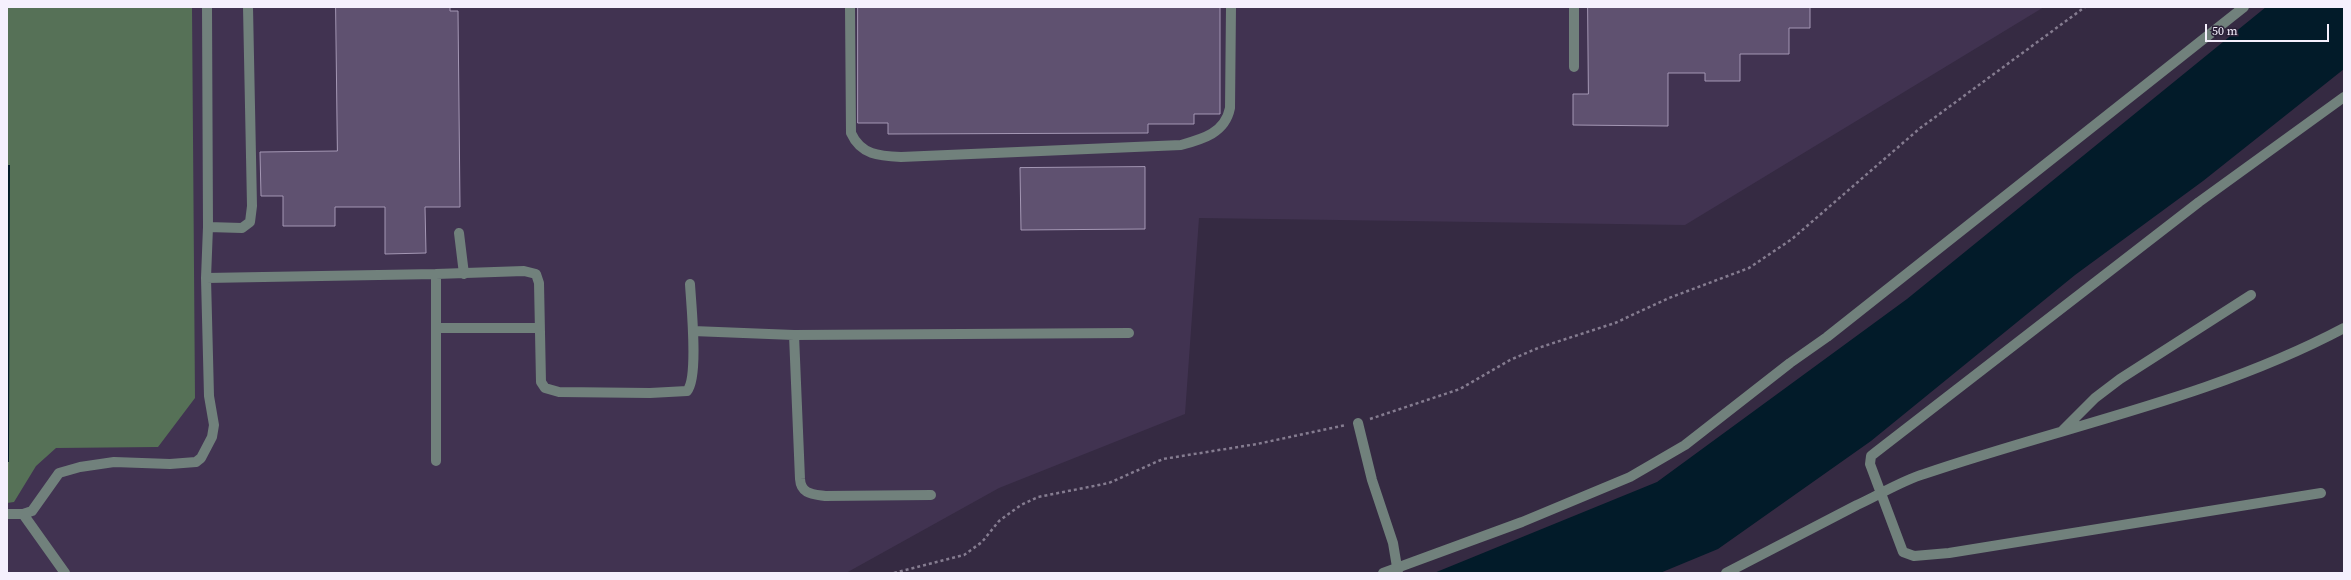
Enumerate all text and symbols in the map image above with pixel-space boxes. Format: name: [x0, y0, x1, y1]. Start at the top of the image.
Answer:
scale bar: [2207, 16, 2331, 42]
text: 50 m: [2212, 23, 2238, 39]

